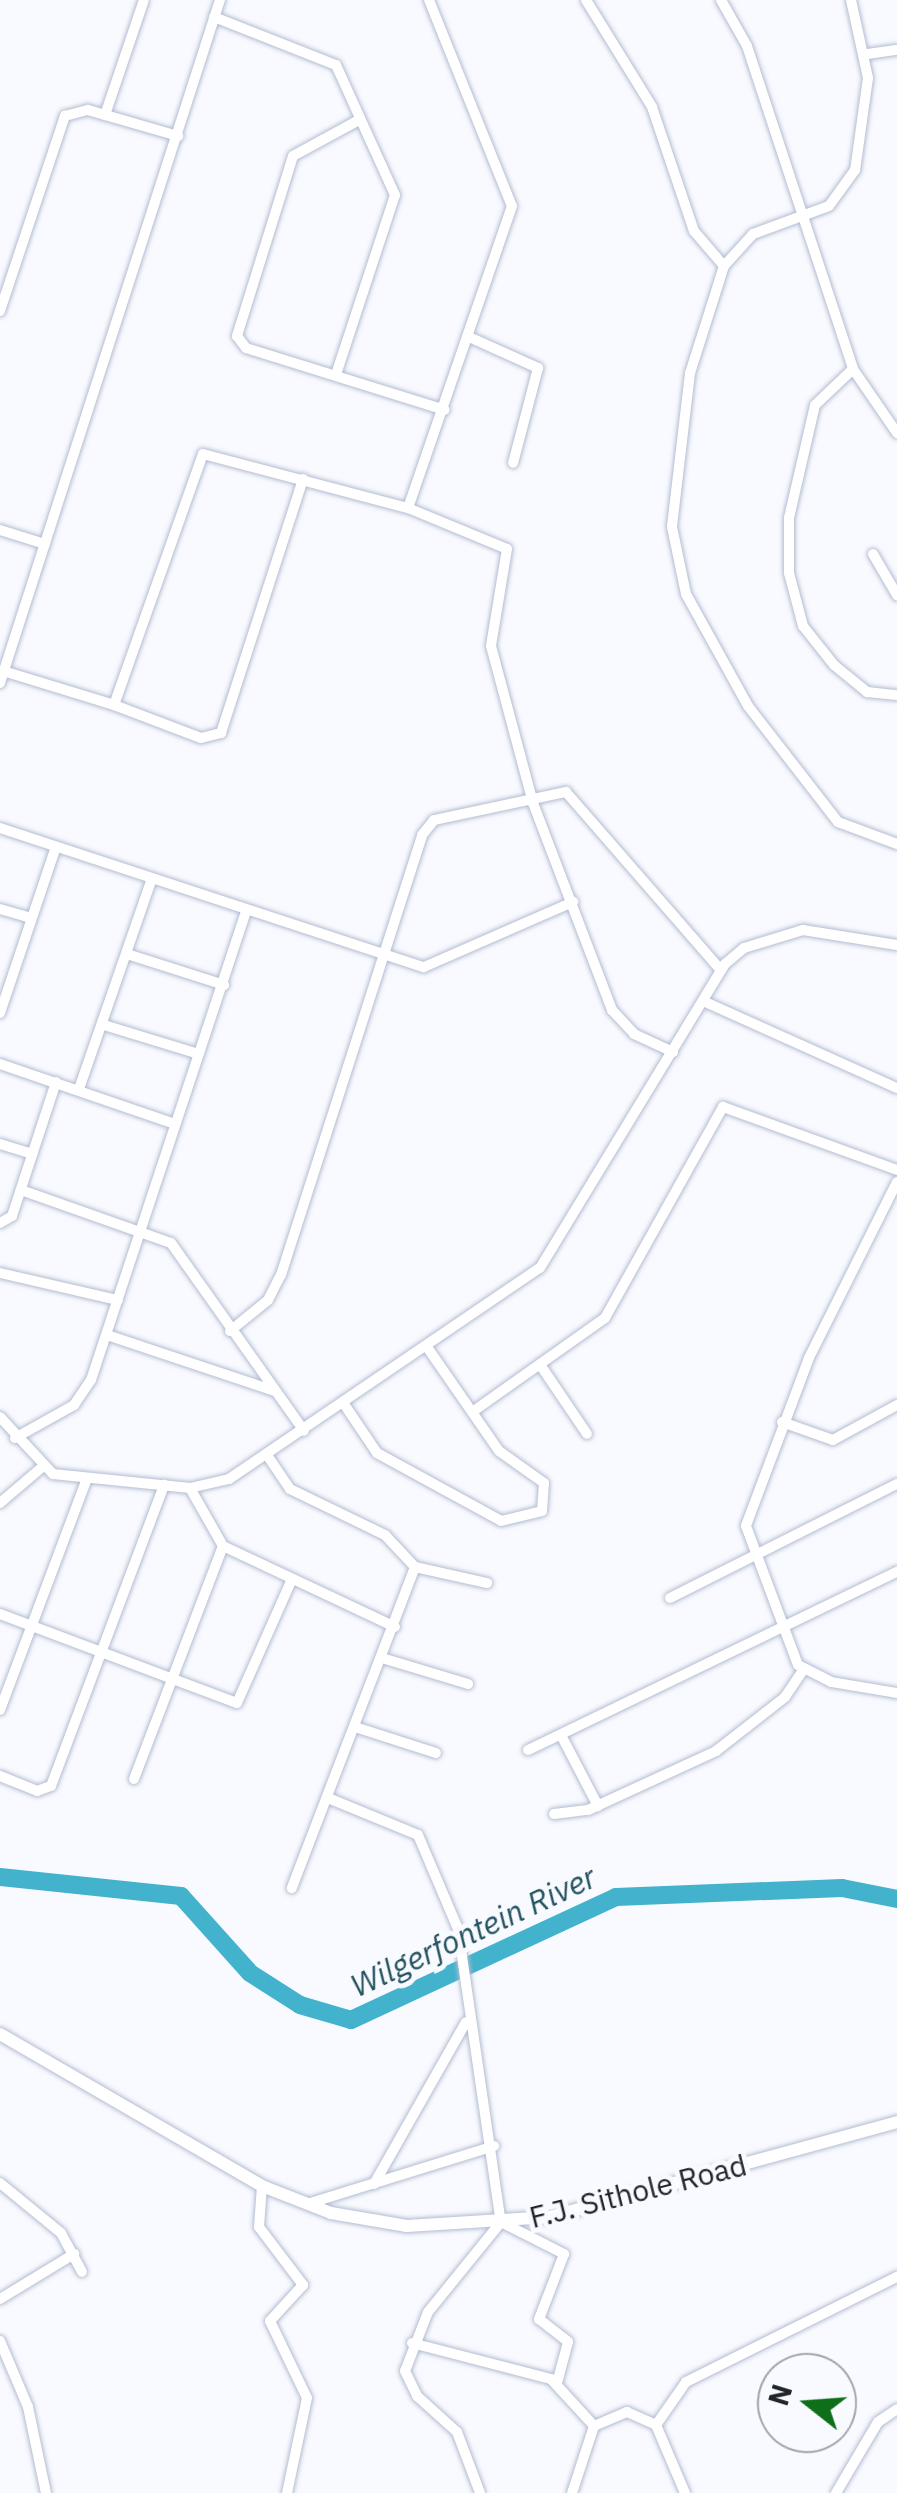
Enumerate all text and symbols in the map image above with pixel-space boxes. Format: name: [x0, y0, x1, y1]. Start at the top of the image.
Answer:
water label: Wilgerfontein River: [344, 1857, 602, 2005]
street label: F.J. Sithole Road: [526, 2147, 750, 2235]
north arrow: [757, 2353, 857, 2453]
text: N: [759, 2380, 800, 2410]

